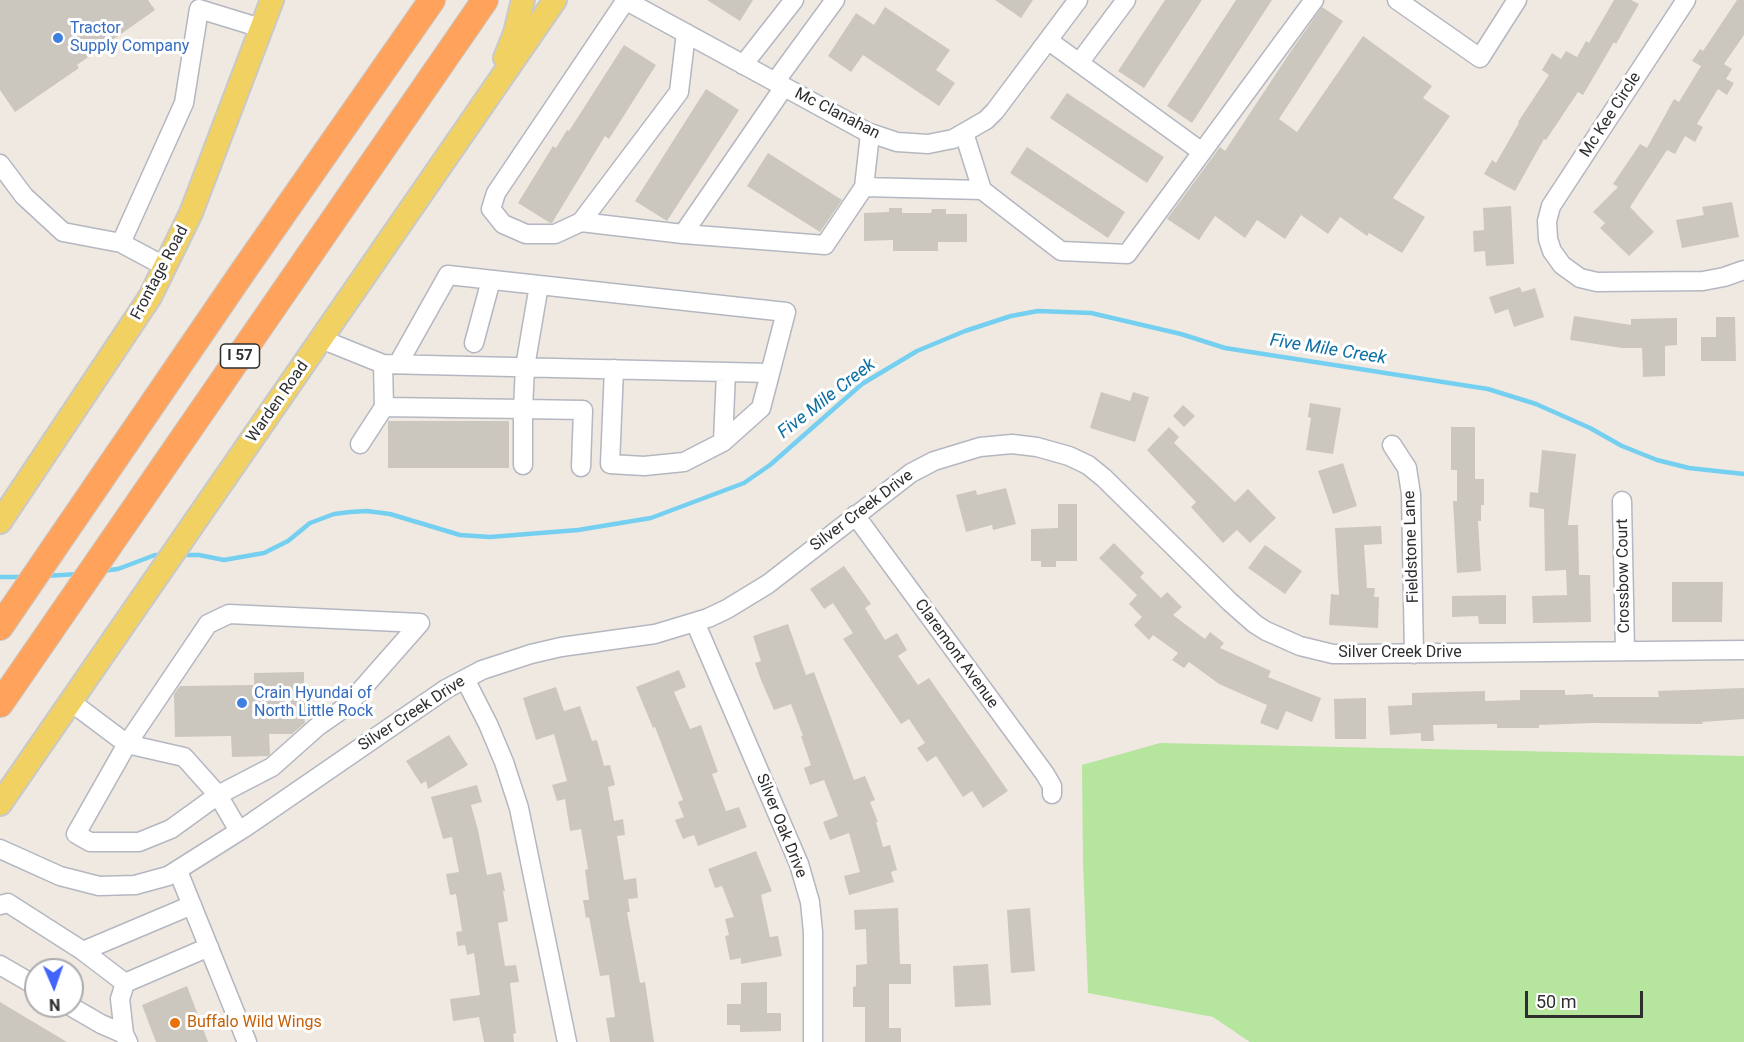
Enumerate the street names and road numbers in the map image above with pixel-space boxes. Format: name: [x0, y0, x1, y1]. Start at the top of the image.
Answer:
street label: Mc Kee Circle: [1576, 69, 1646, 161]
street label: Mc Clanahan: [791, 84, 883, 144]
street label: Frontage Road: [127, 223, 193, 323]
road number: I 57: [220, 344, 260, 368]
street label: Warden Road: [243, 358, 313, 446]
street label: Silver Creek Drive: [807, 466, 917, 556]
street label: Fieldstone Lane: [1400, 490, 1424, 604]
street label: Crossbow Court: [1613, 518, 1635, 634]
street label: Claremont Avenue: [910, 596, 1002, 712]
street label: Silver Creek Drive: [1338, 643, 1462, 663]
street label: Silver Creek Drive: [355, 672, 469, 756]
street label: Silver Oak Drive: [751, 771, 811, 881]

